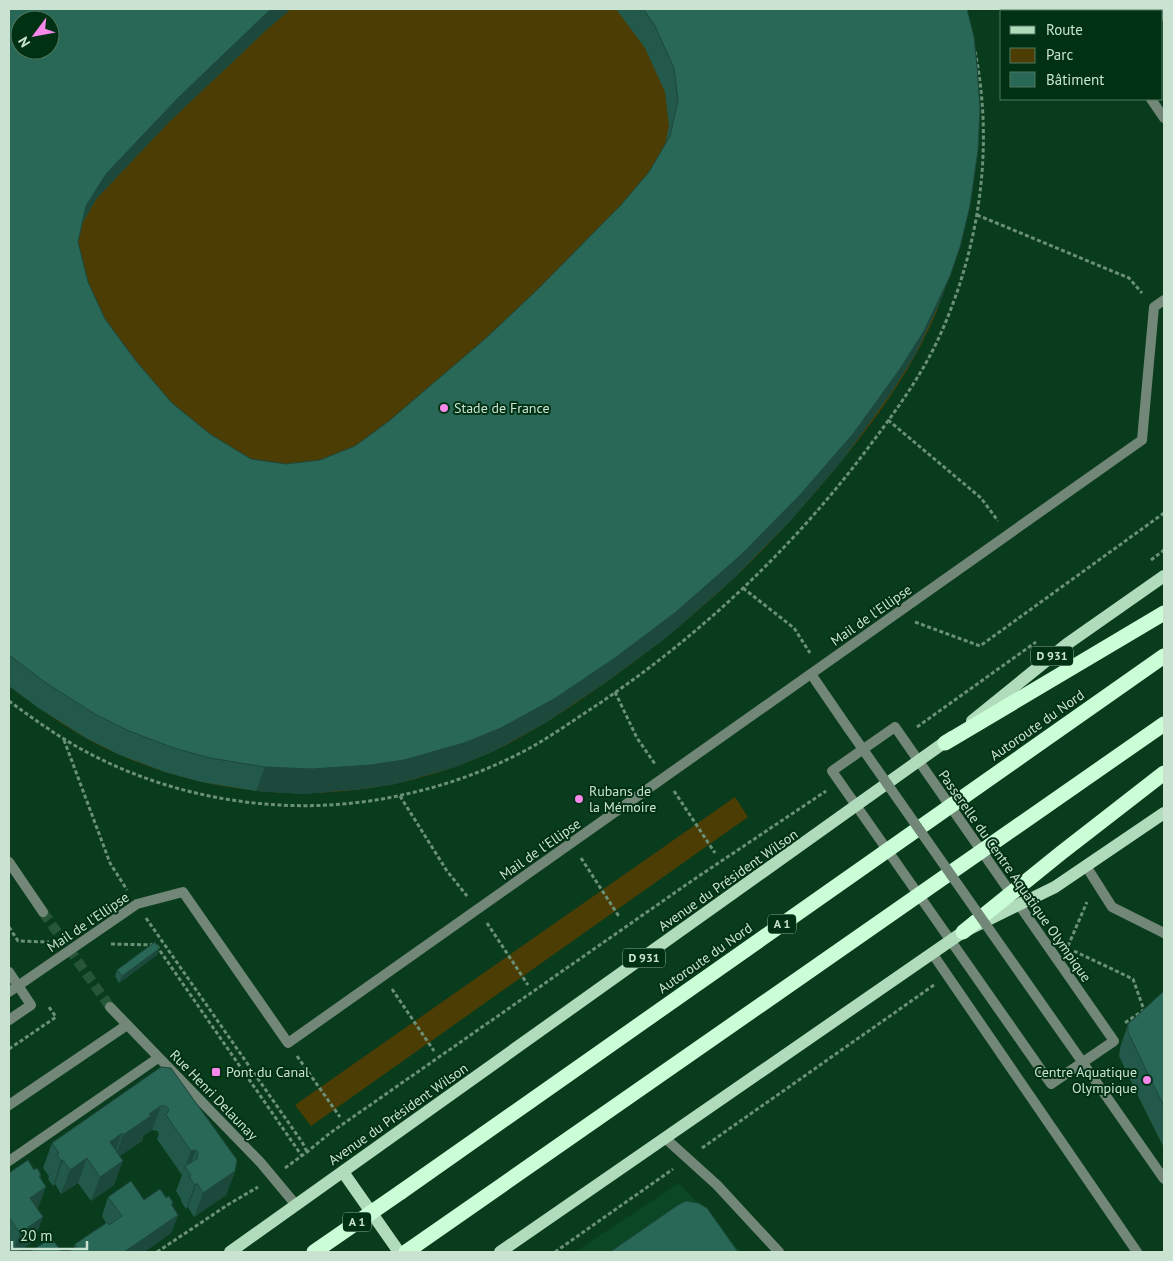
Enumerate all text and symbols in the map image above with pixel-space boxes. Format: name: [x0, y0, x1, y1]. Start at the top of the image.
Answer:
north arrow: [10, 10, 60, 60]
legend: [1000, 10, 1163, 100]
text: Route: [1046, 20, 1083, 39]
text: N: [14, 33, 34, 51]
text: Parc: [1046, 45, 1073, 64]
text: Bâtiment: [1046, 70, 1104, 89]
place label: Stade de France: [454, 399, 550, 417]
marker: Stade de France: [438, 402, 450, 414]
street label: Mail de l'Ellipse: [827, 580, 915, 650]
road number: D 931: [1031, 646, 1073, 666]
street label: Autoroute du Nord: [986, 686, 1088, 764]
street label: Passerelle du Centre Aquatique Olympique: [935, 767, 1095, 985]
place label: Rubans de la Mémoire: [589, 782, 656, 816]
marker: Rubans de la Mémoire: [573, 793, 585, 805]
street label: Mail de l'Ellipse: [496, 814, 584, 884]
street label: Avenue du Président Wilson: [655, 825, 801, 935]
street label: Mail de l'Ellipse: [44, 888, 132, 956]
road number: A 1: [768, 914, 796, 934]
street label: Autoroute du Nord: [654, 919, 756, 997]
road number: D 931: [623, 948, 665, 968]
street label: Rue Henri Delaunay: [166, 1046, 262, 1144]
street label: Avenue du Président Wilson: [325, 1059, 471, 1169]
place label: Pont du Canal: [226, 1063, 309, 1081]
place label: Centre Aquatique Olympique: [1034, 1063, 1137, 1097]
marker: Pont du Canal: [210, 1066, 222, 1078]
marker: Centre Aquatique Olympique: [1141, 1074, 1153, 1086]
road number: A 1: [343, 1212, 371, 1232]
scale bar: [12, 1218, 88, 1250]
text: 20 m: [20, 1226, 53, 1245]

